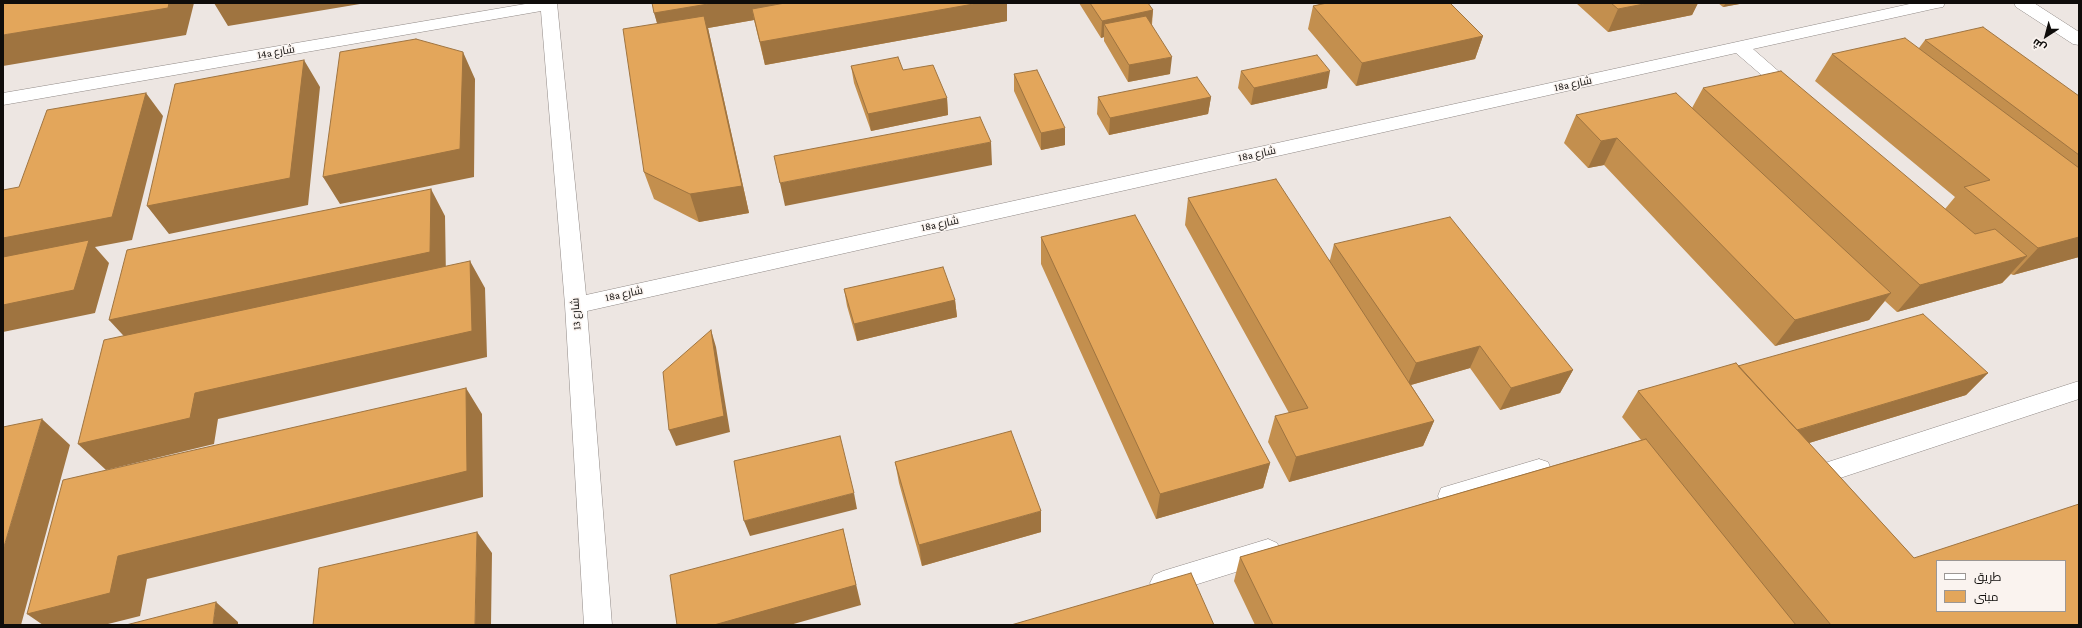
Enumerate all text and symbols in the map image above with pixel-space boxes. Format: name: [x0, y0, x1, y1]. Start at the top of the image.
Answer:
north arrow: [2026, 16, 2066, 56]
text: ش: [2030, 37, 2048, 55]
street label: 14a شارع: [256, 42, 296, 62]
street label: 18a شارع: [1553, 74, 1593, 94]
street label: 18a شارع: [1237, 144, 1277, 164]
street label: 18a شارع: [920, 214, 960, 234]
street label: 18a شارع: [604, 284, 644, 304]
street label: شارع 13: [568, 297, 584, 331]
legend: [1936, 560, 2066, 612]
text: طريق: [1974, 570, 2001, 584]
text: مبنى: [1974, 590, 1999, 604]

